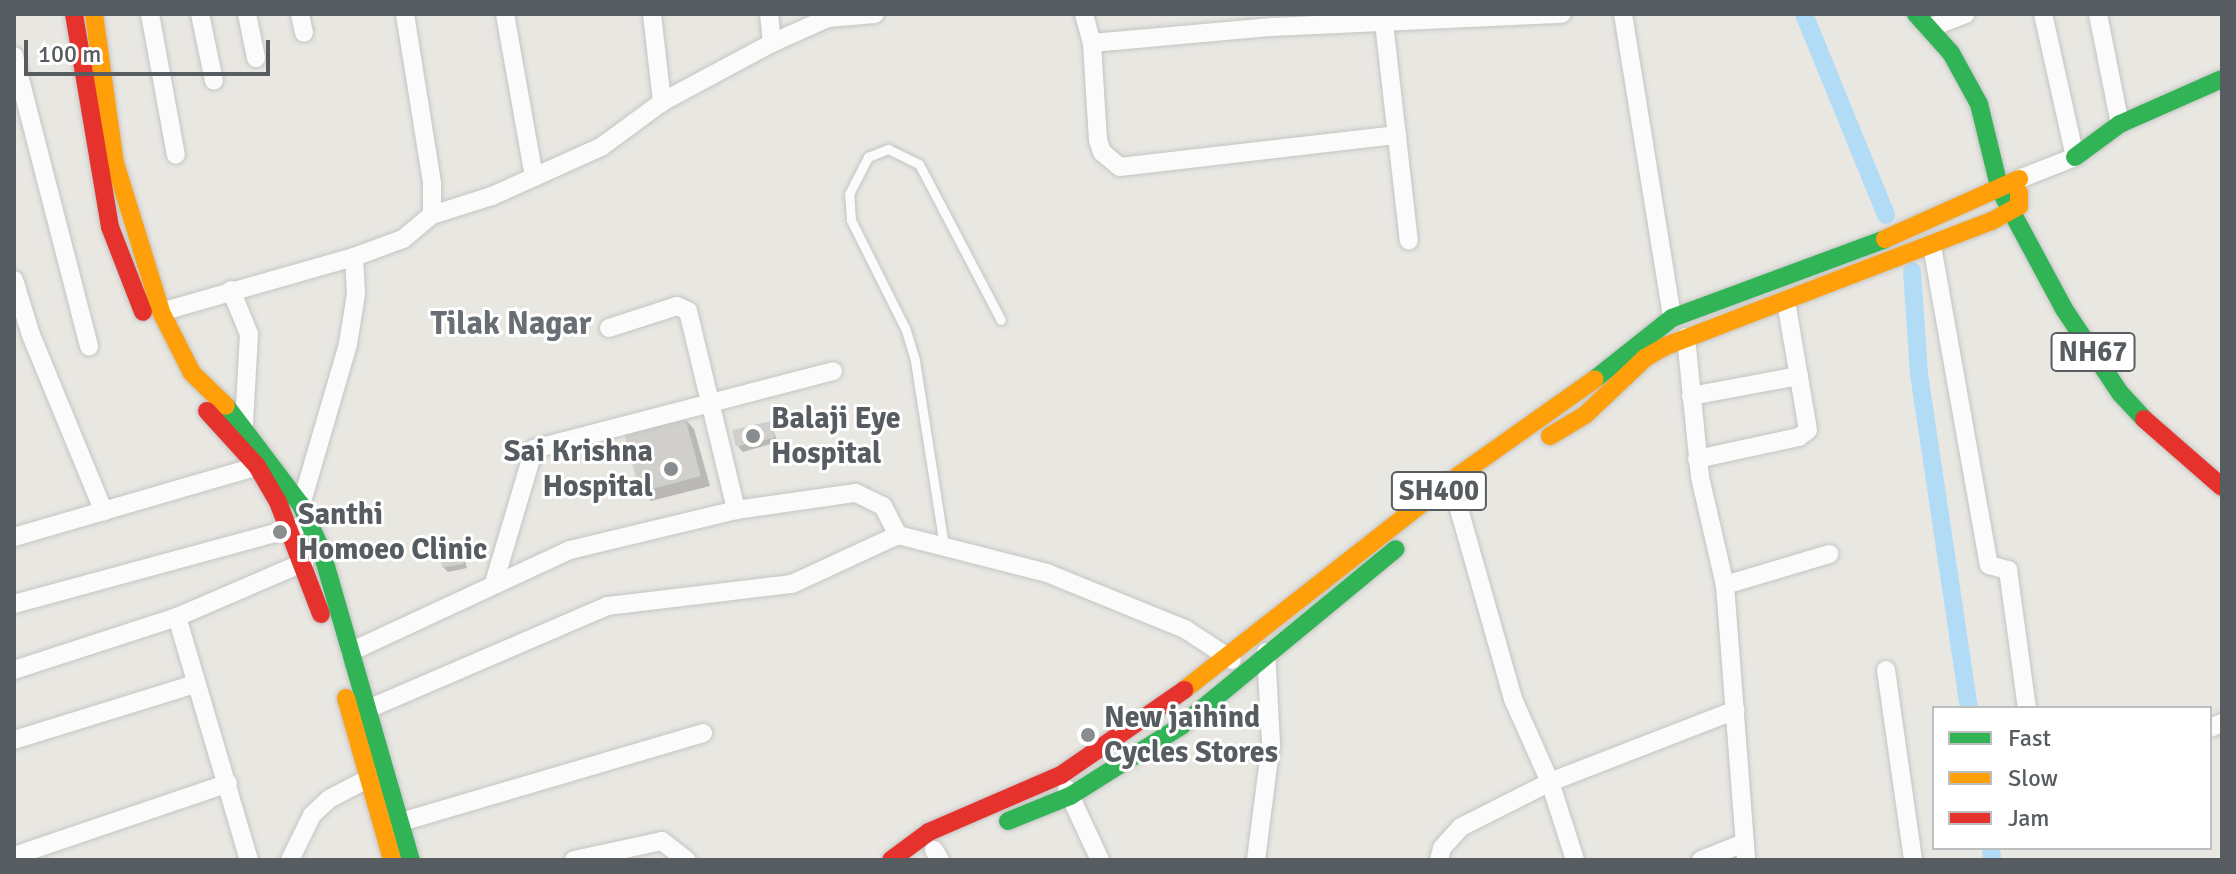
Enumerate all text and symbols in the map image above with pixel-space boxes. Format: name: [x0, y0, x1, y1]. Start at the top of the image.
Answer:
scale bar: [28, 24, 274, 74]
text: 100 m: [38, 39, 101, 69]
district label: Tilak Nagar: [431, 305, 591, 343]
road number: NH67: [2049, 328, 2137, 376]
place label: Balaji Eye Hospital: [771, 401, 901, 472]
marker: Balaji Eye Hospital: [742, 425, 764, 447]
place label: Sai Krishna Hospital: [504, 434, 653, 504]
marker: Sai Krishna Hospital: [660, 458, 682, 480]
road number: SH400: [1389, 467, 1489, 515]
place label: Santhi Homoeo Clinic: [298, 497, 487, 568]
marker: Santhi Homoeo Clinic: [269, 521, 291, 543]
place label: New jaihind Cycles Stores: [1104, 700, 1278, 770]
legend: [1932, 706, 2212, 850]
text: Fast: [2008, 723, 2051, 753]
marker: New jaihind Cycles Stores: [1079, 726, 1097, 744]
text: Slow: [2008, 763, 2058, 793]
text: Jam: [2008, 803, 2049, 833]

